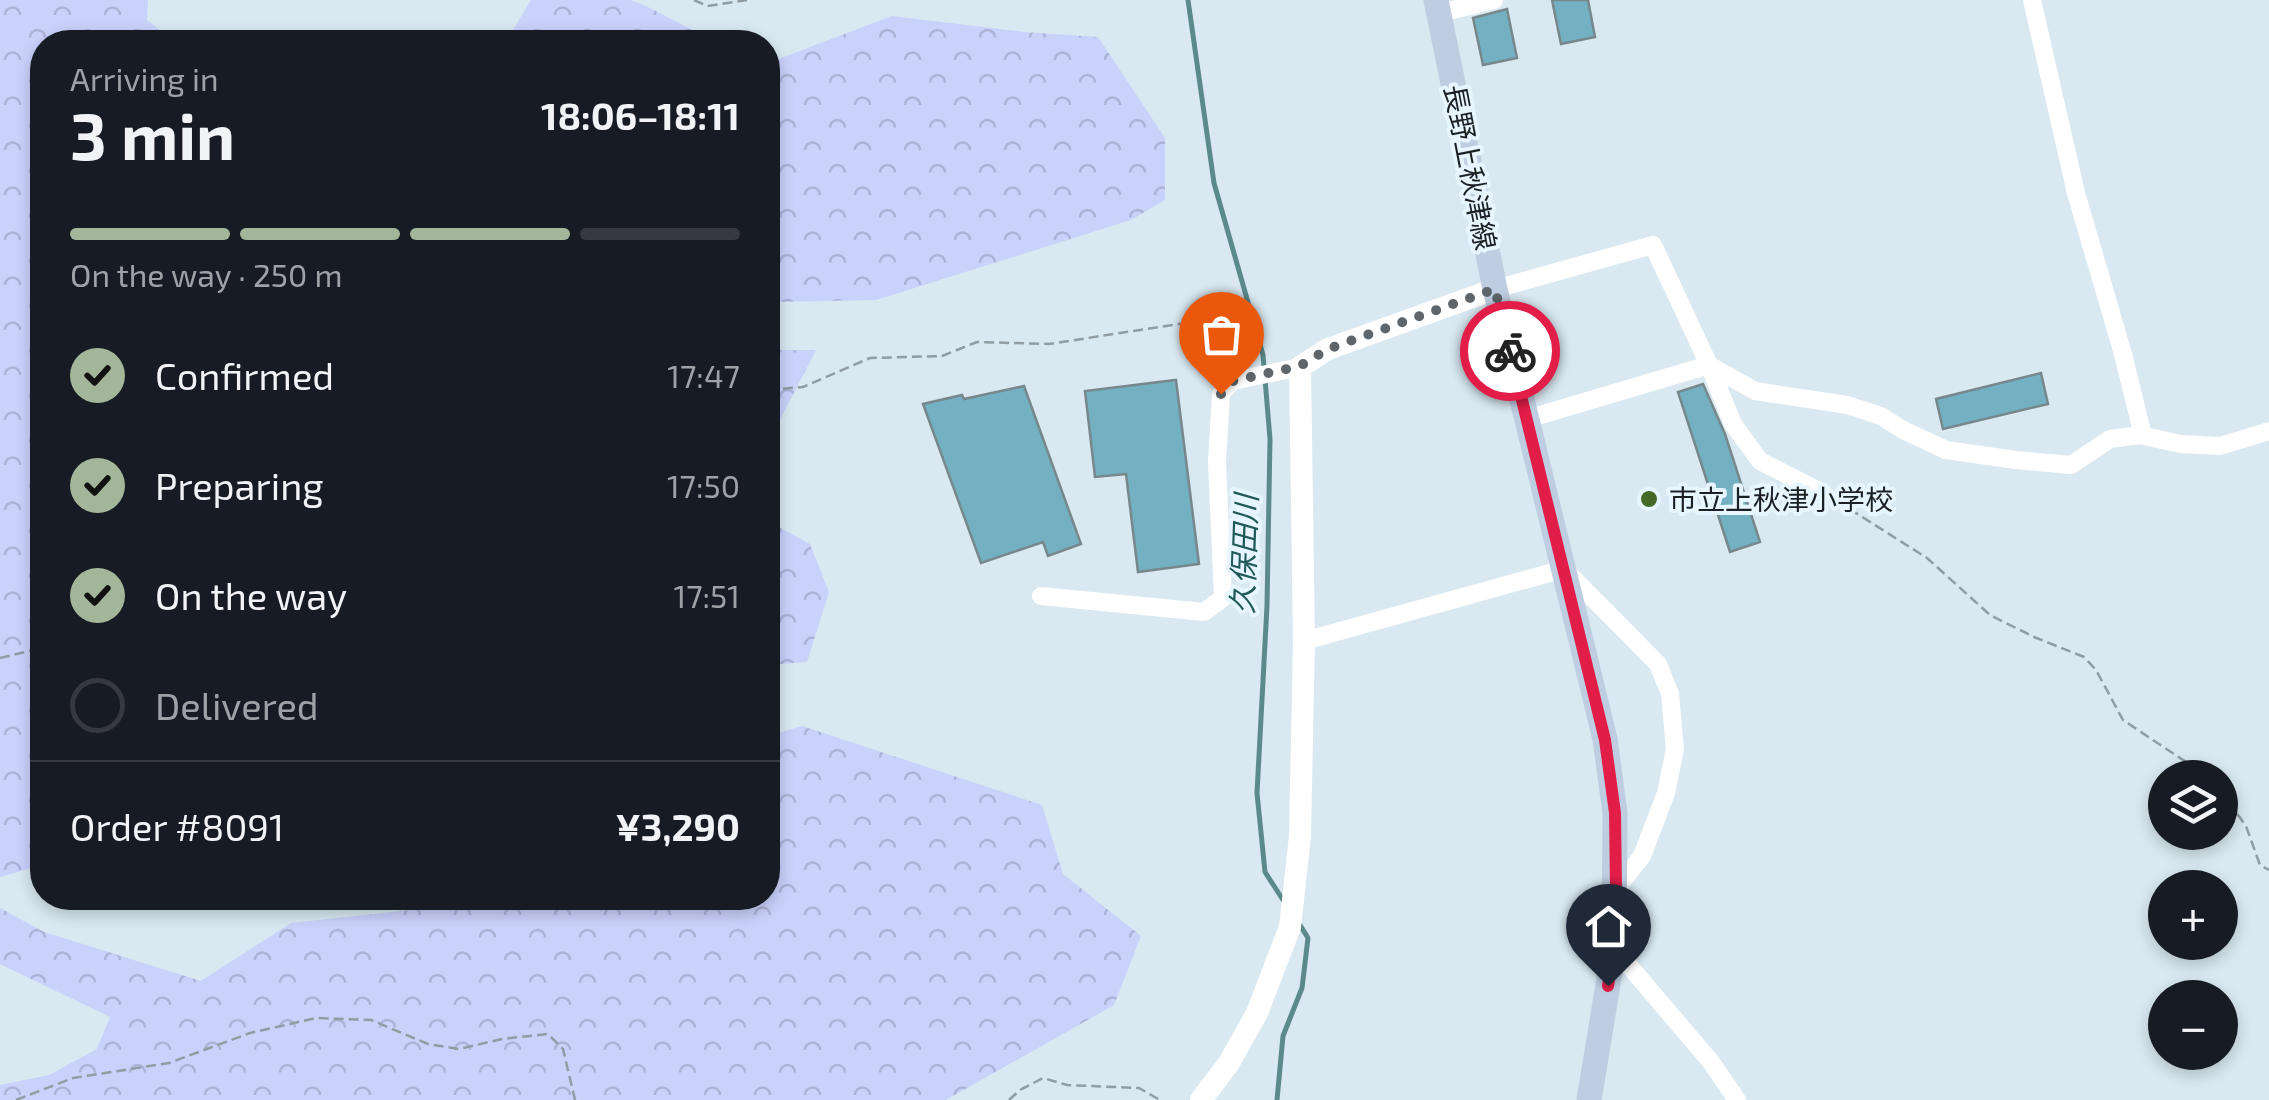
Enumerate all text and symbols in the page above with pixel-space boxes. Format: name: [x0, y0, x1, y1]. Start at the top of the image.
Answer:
text: Arriving in: [70, 59, 219, 97]
street label: 長野上秋津線: [1438, 81, 1504, 253]
text: 18:06–18:11: [541, 92, 740, 138]
text: 3 min: [70, 95, 235, 173]
text: On the way · 250 m: [70, 255, 342, 293]
pin: [1179, 292, 1264, 395]
courier: [1460, 301, 1560, 401]
icon: bag: [1194, 307, 1249, 362]
icon: bike: [1483, 324, 1538, 379]
icon: check: [70, 348, 125, 403]
text: Confirmed: [155, 352, 334, 398]
text: 17:47: [667, 356, 740, 394]
icon: check: [70, 458, 125, 513]
text: Preparing: [155, 462, 323, 508]
text: 17:50: [667, 466, 740, 504]
place label: 市立上秋津小学校: [1669, 482, 1893, 516]
marker: 市立上秋津小学校: [1638, 488, 1660, 510]
water label: 久保田川: [1223, 490, 1263, 615]
icon: check: [70, 568, 125, 623]
text: On the way: [155, 572, 347, 618]
text: 17:51: [673, 576, 740, 614]
text: Delivered: [155, 682, 319, 728]
map controls: [2148, 760, 2238, 1070]
button: layers: [2148, 760, 2238, 850]
text: Order #8091: [70, 803, 284, 849]
text: ¥3,290: [616, 803, 740, 849]
button: +: [2148, 870, 2238, 960]
pin: [1566, 884, 1651, 987]
icon: home: [1581, 899, 1636, 954]
button: −: [2148, 980, 2238, 1070]

